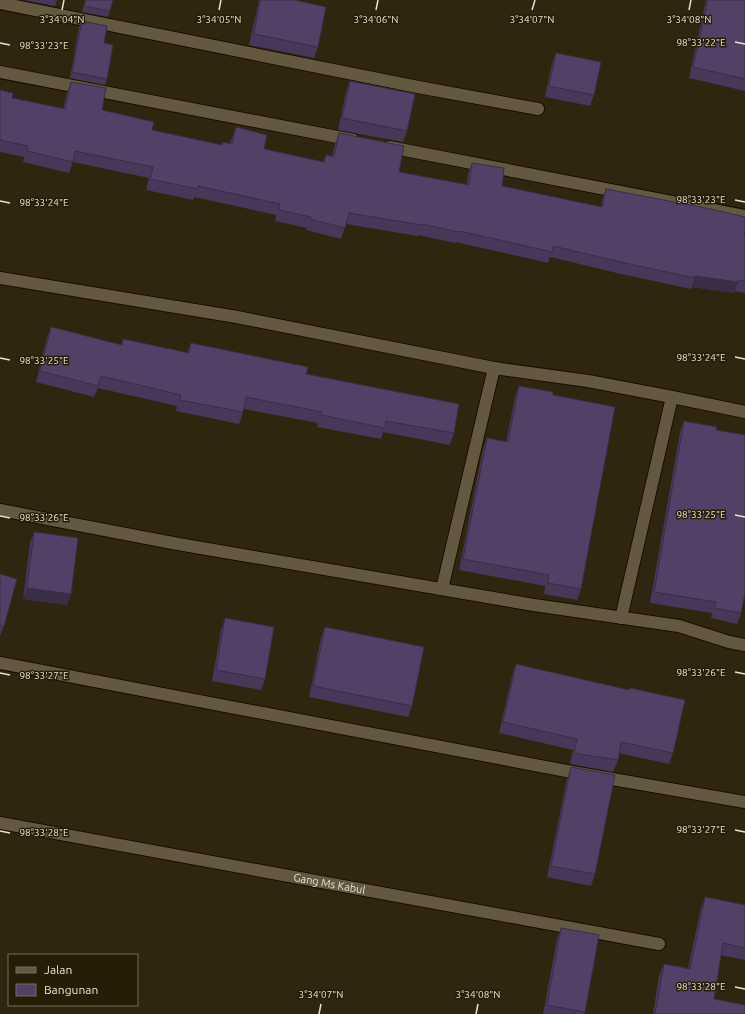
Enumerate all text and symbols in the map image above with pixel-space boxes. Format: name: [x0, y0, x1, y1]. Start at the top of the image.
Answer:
text: 3°34'04"N: [40, 14, 84, 25]
text: 3°34'05"N: [197, 14, 241, 25]
text: 3°34'06"N: [354, 14, 398, 25]
text: 3°34'07"N: [510, 14, 554, 25]
text: 3°34'08"N: [667, 14, 711, 25]
text: 98°33'22"E: [676, 37, 726, 48]
text: 98°33'23"E: [19, 40, 69, 51]
text: 98°33'23"E: [676, 194, 726, 205]
text: 98°33'24"E: [19, 197, 69, 208]
text: 98°33'24"E: [676, 352, 726, 363]
text: 98°33'25"E: [19, 355, 69, 366]
text: 98°33'25"E: [676, 509, 726, 520]
text: 98°33'26"E: [19, 512, 69, 523]
text: 98°33'26"E: [676, 667, 726, 678]
text: 98°33'27"E: [19, 670, 69, 681]
text: 98°33'27"E: [676, 824, 726, 835]
text: 98°33'28"E: [19, 827, 69, 838]
street label: Gang Ms Kabul: [293, 871, 367, 896]
legend: [8, 954, 138, 1006]
text: Jalan: [44, 963, 72, 976]
text: 98°33'28"E: [676, 981, 726, 992]
text: Bangunan: [44, 983, 98, 996]
text: 3°34'07"N: [299, 989, 343, 1000]
text: 3°34'08"N: [456, 989, 500, 1000]

